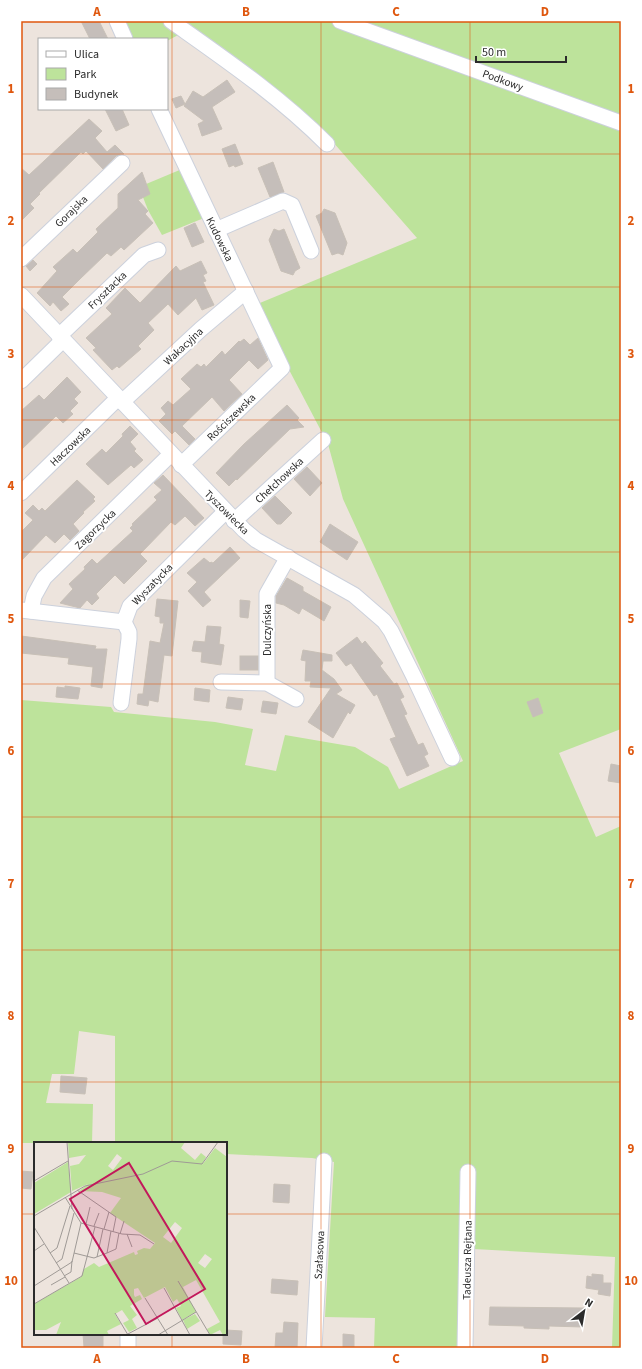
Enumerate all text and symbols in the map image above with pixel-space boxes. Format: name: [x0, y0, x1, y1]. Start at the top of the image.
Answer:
text: A: [92, 3, 101, 21]
text: B: [242, 3, 250, 21]
text: C: [392, 3, 400, 21]
text: D: [541, 3, 549, 21]
legend: [38, 38, 168, 110]
scale bar: [476, 38, 566, 64]
text: 50 m: [482, 44, 506, 61]
text: Ulica: [74, 46, 99, 63]
text: Park: [74, 66, 96, 83]
street label: Podkowy: [480, 66, 525, 95]
text: 1: [8, 80, 15, 98]
text: 1: [628, 80, 635, 98]
text: Budynek: [74, 86, 118, 103]
street label: Gorajska: [52, 192, 91, 231]
text: 2: [8, 212, 15, 230]
text: 2: [628, 212, 635, 230]
street label: Kudowska: [202, 215, 237, 264]
street label: Frysztacka: [85, 268, 130, 313]
street label: Wakacyjna: [160, 324, 206, 369]
text: 3: [8, 345, 15, 363]
text: 3: [628, 345, 635, 363]
street label: Rościszewska: [204, 390, 259, 444]
street label: Haczowska: [47, 423, 94, 470]
street label: Chełchowska: [252, 454, 307, 507]
text: 4: [8, 477, 15, 495]
text: 4: [628, 477, 635, 495]
street label: Tyszowiecka: [201, 487, 252, 538]
street label: Zagorzycka: [71, 506, 119, 553]
street label: Wyszatycka: [129, 560, 176, 609]
street label: Dulczyńska: [260, 604, 275, 656]
text: 5: [8, 610, 15, 628]
text: 5: [628, 610, 635, 628]
text: 6: [8, 742, 15, 760]
text: 6: [628, 742, 635, 760]
text: 7: [8, 875, 15, 893]
text: 7: [628, 875, 635, 893]
text: 8: [8, 1007, 15, 1025]
text: 8: [628, 1007, 635, 1025]
text: 9: [8, 1140, 15, 1158]
text: 9: [628, 1140, 635, 1158]
inset map: [34, 1142, 227, 1335]
street label: Tadeusza Rejtana: [459, 1220, 476, 1300]
street label: Szałasowa: [311, 1230, 328, 1280]
text: 10: [4, 1272, 18, 1290]
text: 10: [624, 1272, 638, 1290]
north arrow: [564, 1291, 604, 1331]
text: N: [582, 1295, 596, 1311]
text: A: [92, 1350, 101, 1368]
text: B: [242, 1350, 250, 1368]
text: C: [392, 1350, 400, 1368]
text: D: [541, 1350, 549, 1368]

